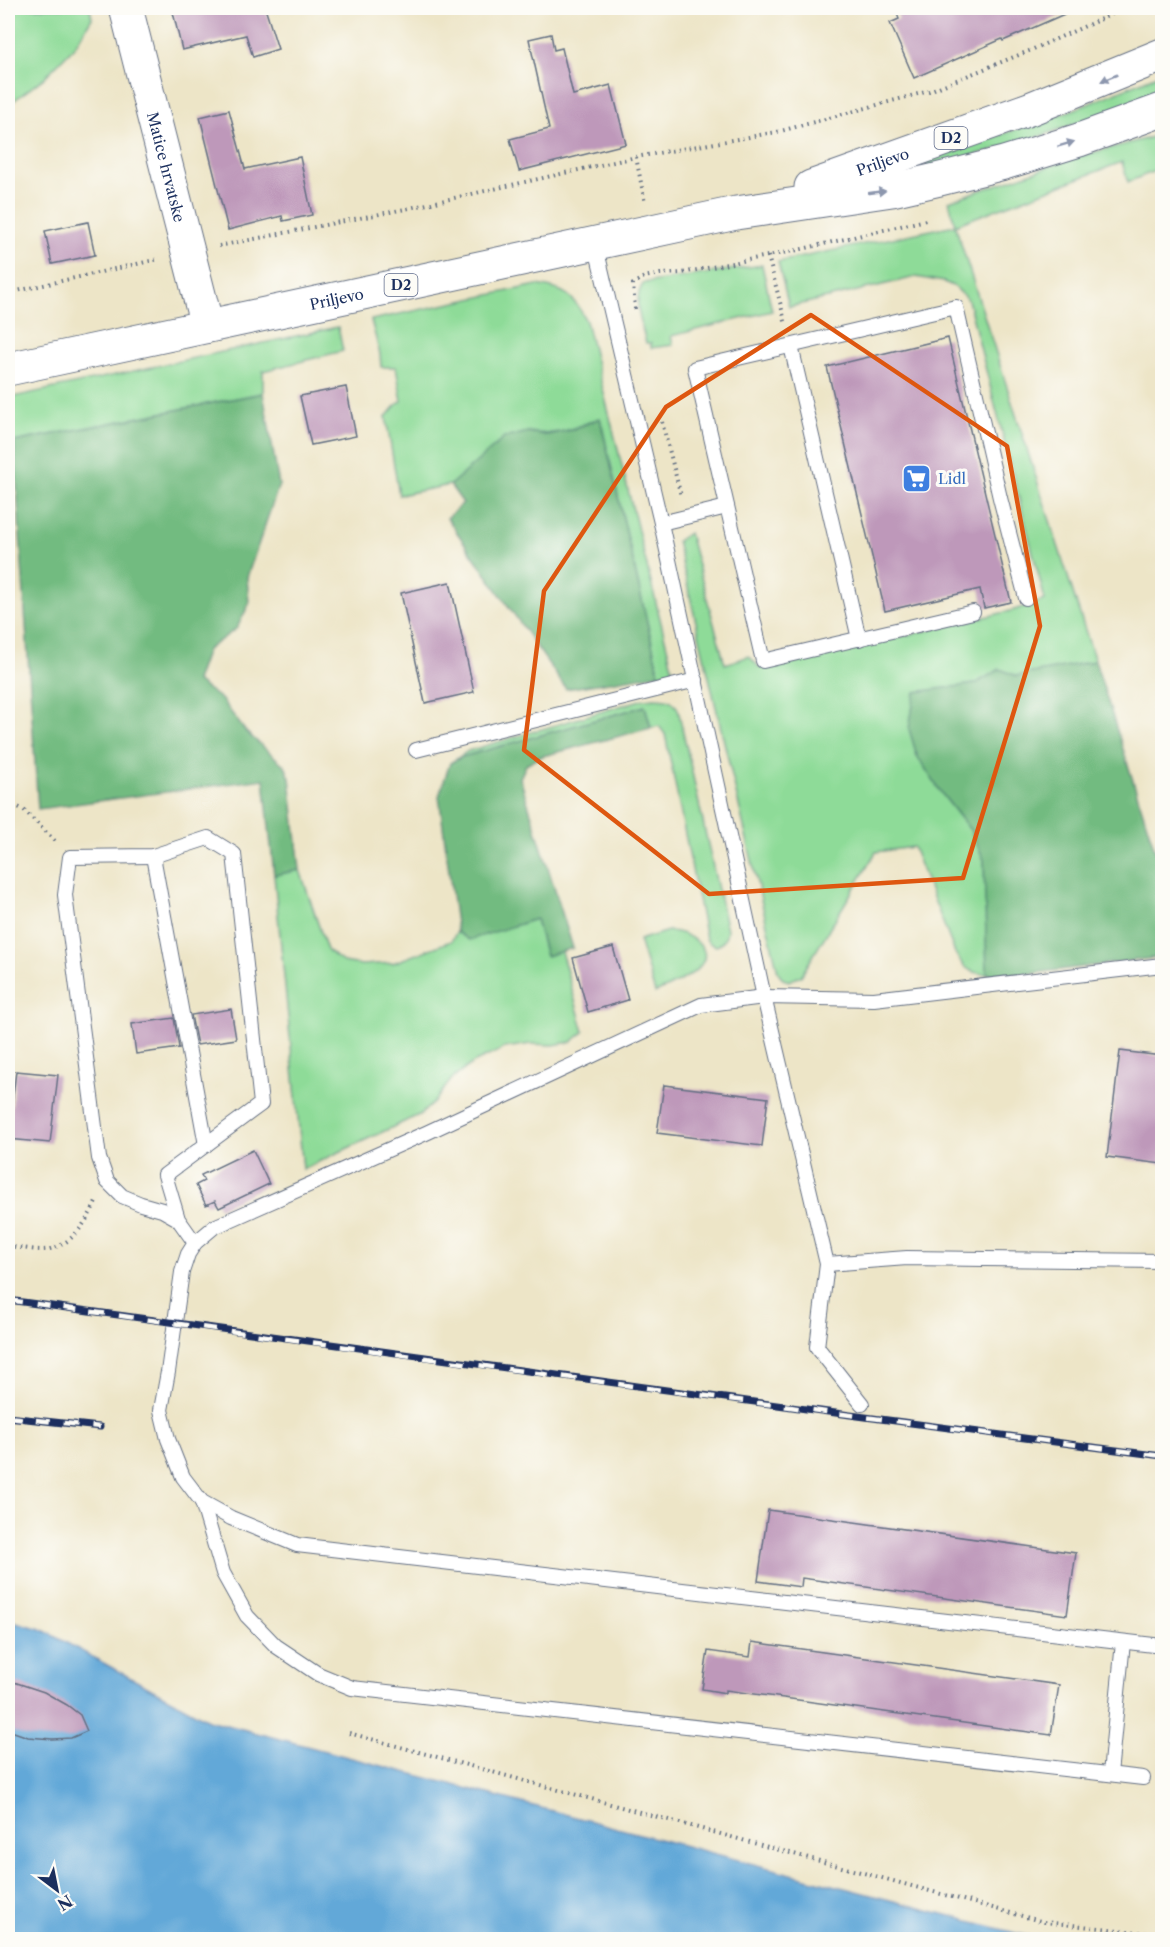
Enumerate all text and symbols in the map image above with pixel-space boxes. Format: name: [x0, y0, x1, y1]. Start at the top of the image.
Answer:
one-way arrow: [1099, 73, 1117, 83]
street label: Matice hrvatske: [143, 110, 190, 224]
road number: D2: [934, 127, 968, 149]
one-way arrow: [1057, 139, 1075, 148]
street label: Priljevo: [854, 143, 911, 180]
one-way arrow: [867, 187, 886, 196]
road number: D2: [384, 274, 418, 296]
street label: Priljevo: [308, 284, 365, 314]
supermarket icon: Lidl: [901, 462, 933, 494]
place label: Lidl: [938, 469, 967, 488]
north arrow: [27, 1860, 87, 1920]
text: N: [54, 1891, 76, 1915]

